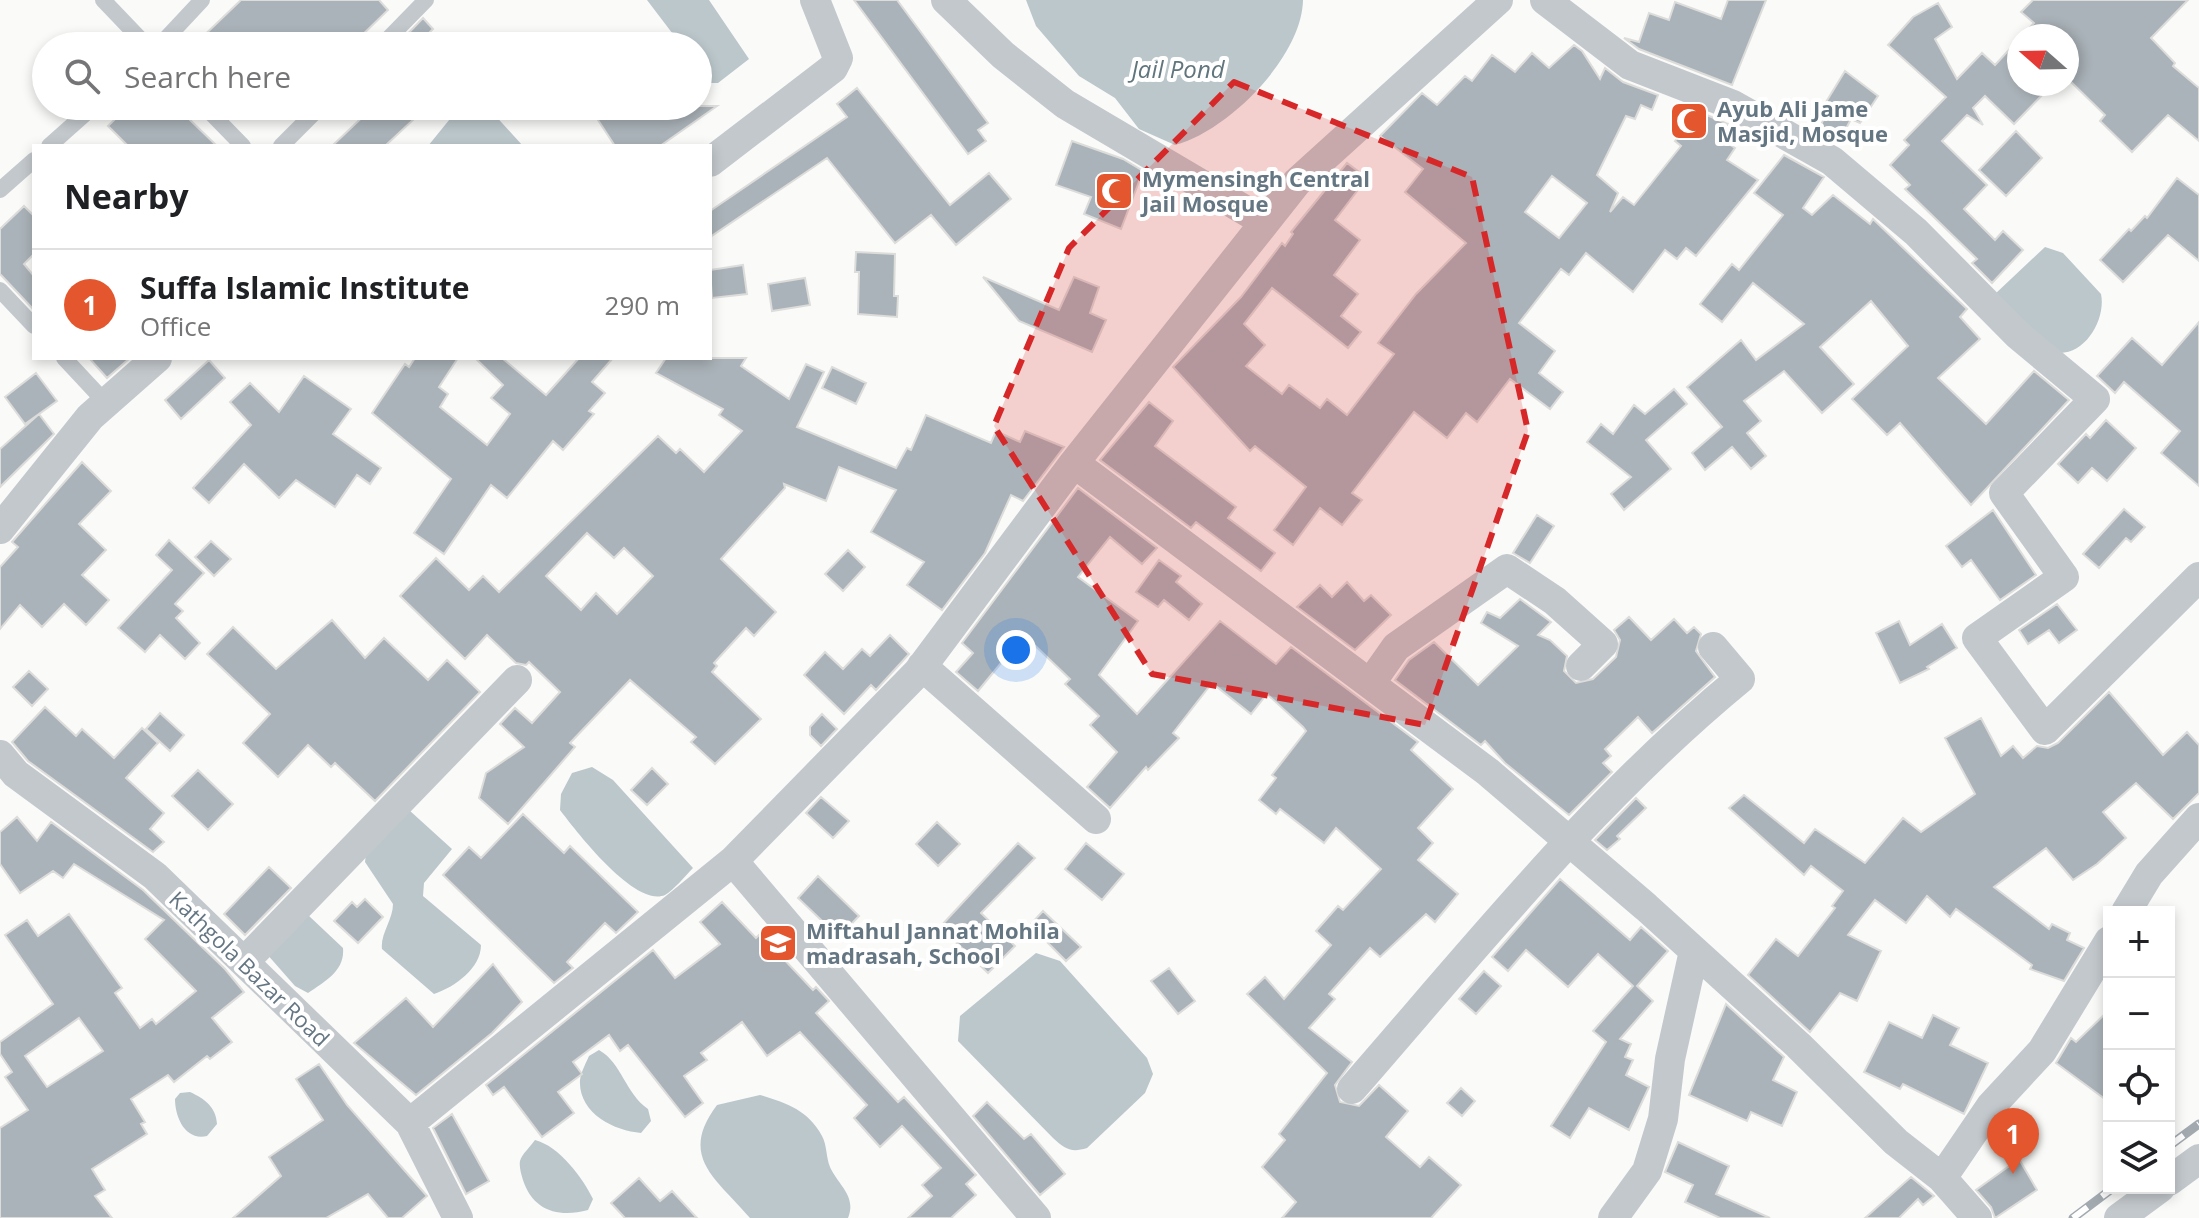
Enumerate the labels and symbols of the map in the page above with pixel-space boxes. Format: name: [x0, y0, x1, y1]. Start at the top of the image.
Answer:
north arrow: [2007, 24, 2079, 96]
water label: Jail Pond: [1127, 52, 1226, 85]
place label: Ayub Ali Jame Masjid, Mosque: [1717, 93, 1888, 148]
mosque icon: Ayub Ali Jame Masjid, Mosque: [1668, 100, 1710, 142]
place label: Mymensingh Central Jail Mosque: [1140, 163, 1370, 218]
mosque icon: Mymensingh Central Jail Mosque: [1093, 170, 1135, 212]
your location: [996, 630, 1036, 670]
street label: Kathgola Bazar Road: [163, 884, 337, 1052]
place label: Miftahul Jannat Mohila madrasah, School: [806, 915, 1060, 970]
school or university icon: Miftahul Jannat Mohila madrasah, School: [757, 922, 799, 964]
pin: 1: [1987, 1108, 2039, 1174]

